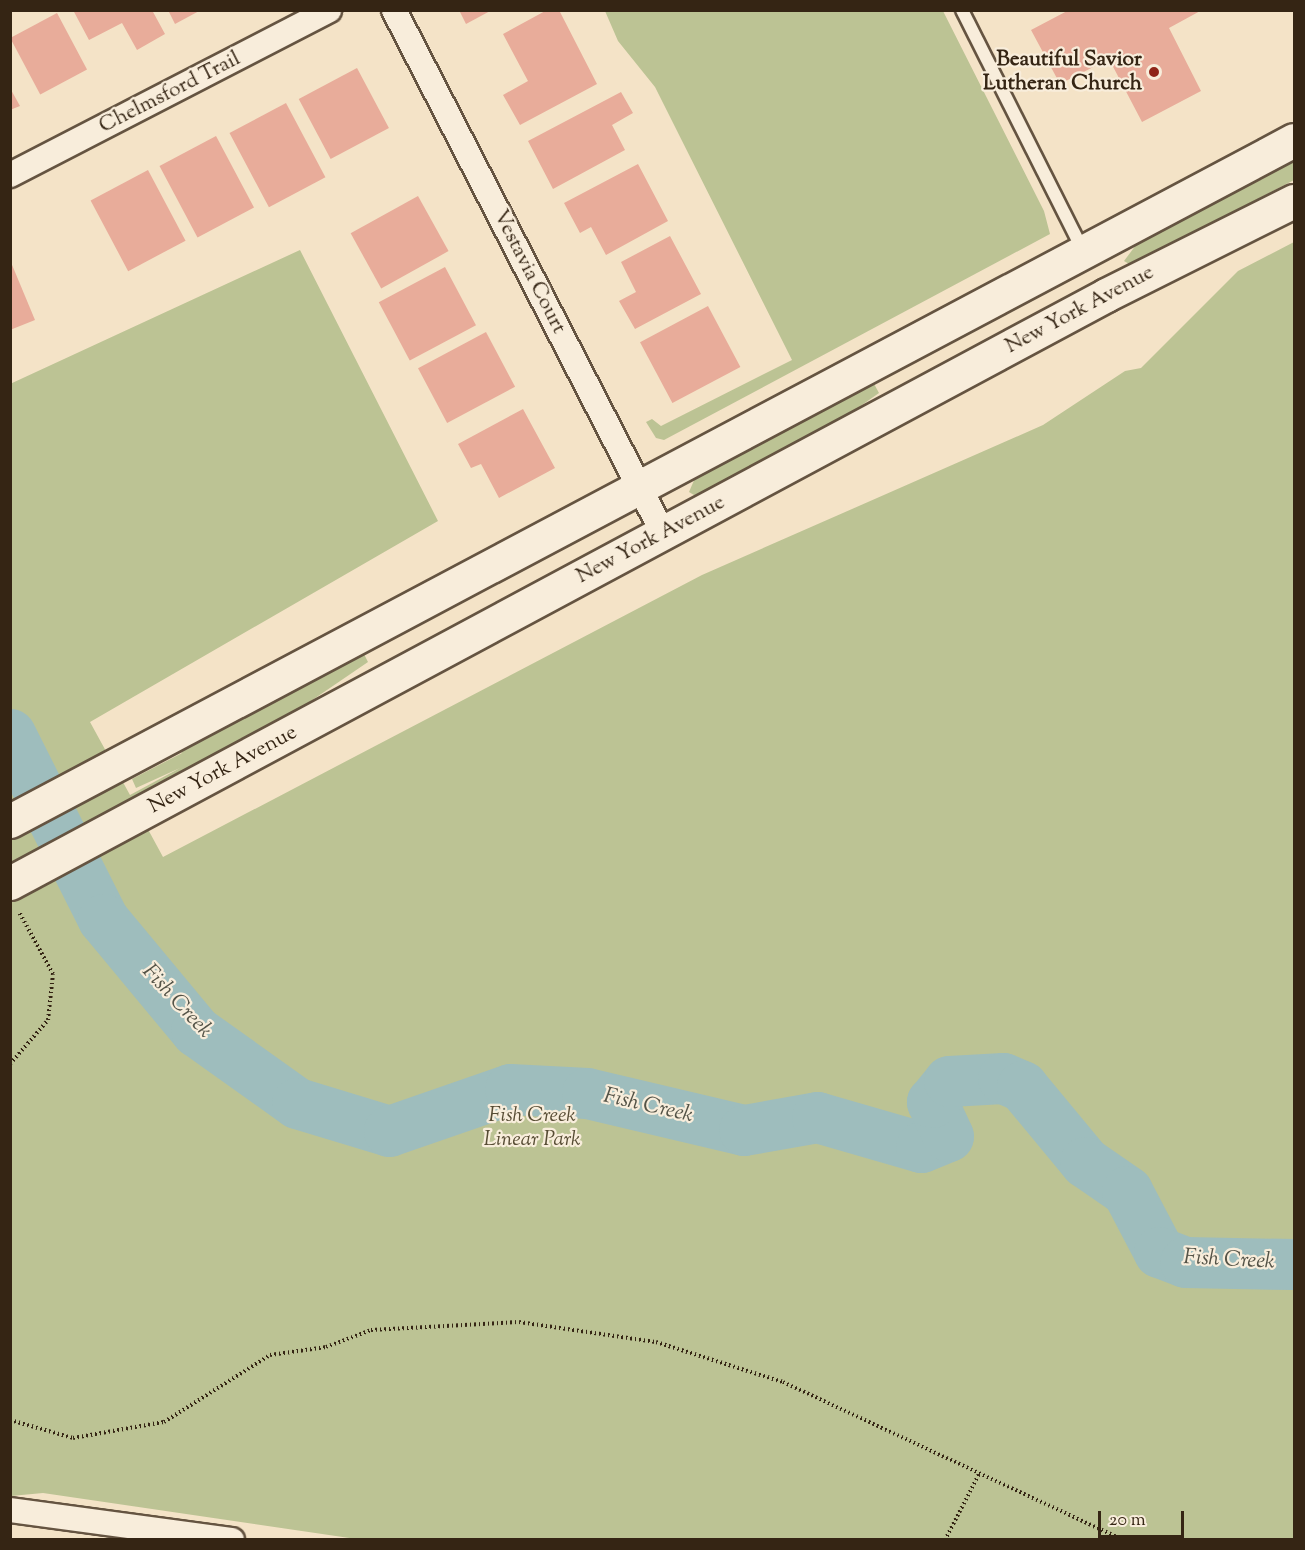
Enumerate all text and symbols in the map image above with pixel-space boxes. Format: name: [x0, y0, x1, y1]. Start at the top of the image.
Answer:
street label: Chelmsford Trail: [95, 47, 245, 139]
place label: Beautiful Savior Lutheran Church: [983, 47, 1142, 97]
marker: Beautiful Savior Lutheran Church: [1147, 65, 1161, 79]
street label: Vestavia Court: [487, 206, 571, 338]
street label: New York Avenue: [1002, 260, 1158, 360]
street label: New York Avenue: [573, 490, 729, 590]
street label: New York Avenue: [145, 720, 301, 820]
water label: Fish Creek: [135, 960, 217, 1044]
water label: Fish Creek: [600, 1084, 696, 1130]
park label: Fish Creek Linear Park: [484, 1103, 580, 1153]
water label: Fish Creek: [1183, 1245, 1275, 1277]
scale bar: [1101, 1499, 1186, 1537]
text: 20 m: [1109, 1508, 1146, 1534]

